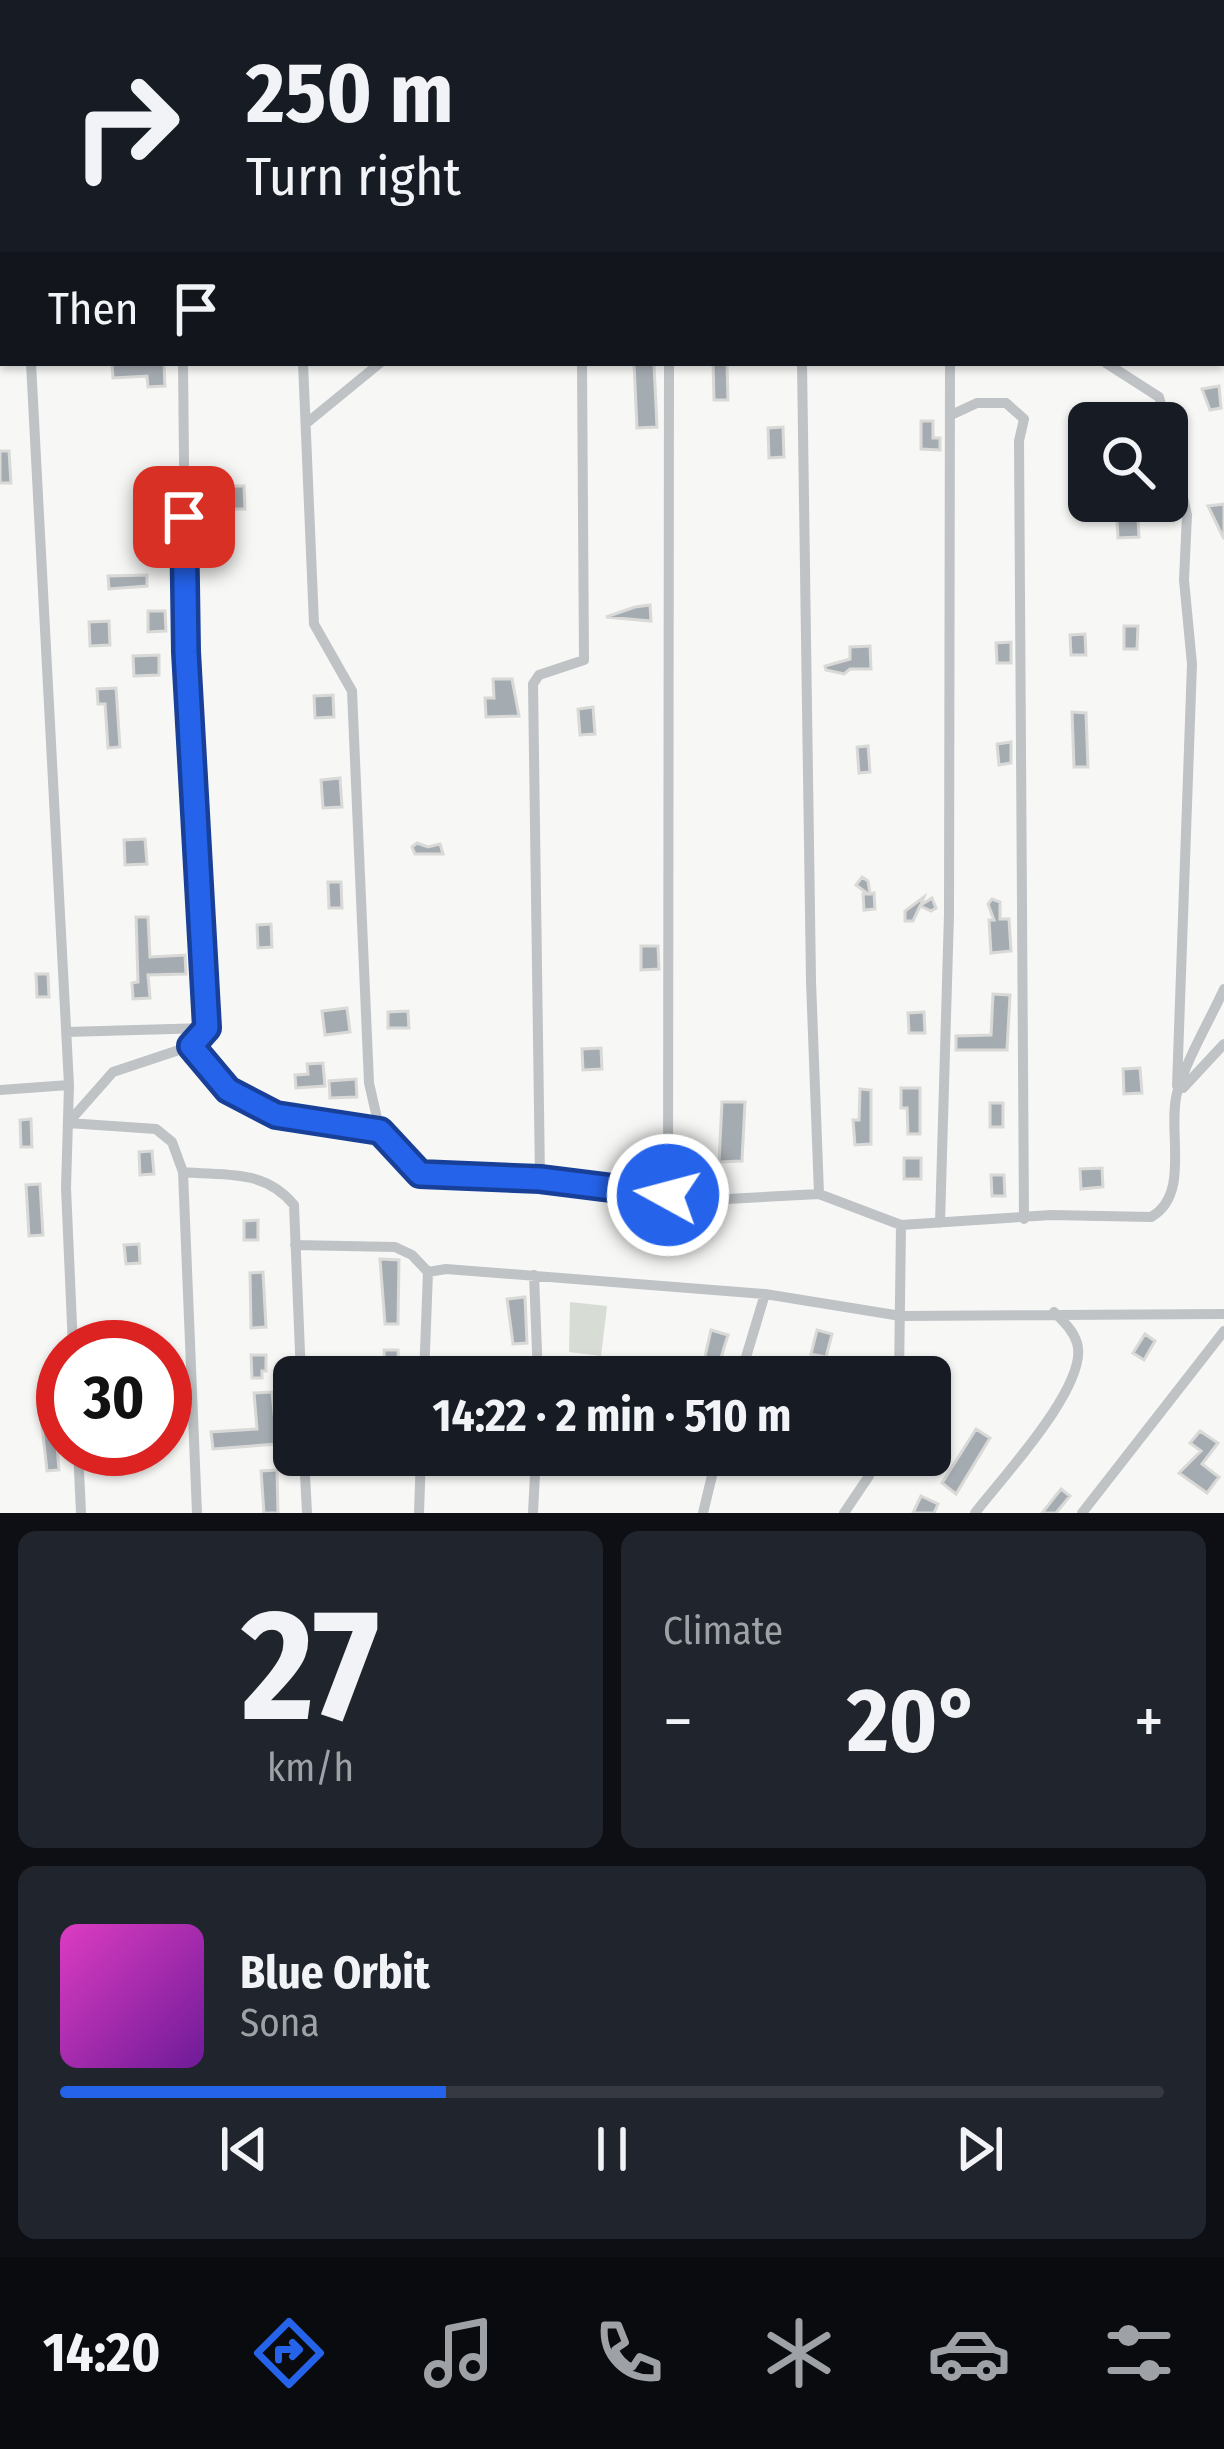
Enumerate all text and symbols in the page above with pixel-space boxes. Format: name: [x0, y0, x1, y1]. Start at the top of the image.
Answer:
text: 250 m: [246, 43, 454, 144]
icon: right: [48, 48, 204, 204]
text: Turn right: [246, 145, 461, 209]
icon: arrive: [163, 276, 229, 342]
text: Then: [48, 282, 139, 336]
map controls: [1068, 402, 1188, 522]
button: search: [1068, 402, 1188, 522]
pin: [133, 466, 235, 568]
icon: arrive: [151, 484, 217, 550]
position arrow: [605, 1132, 731, 1258]
speed limit sign: 30: [36, 1320, 192, 1476]
text: 14:22 · 2 min · 510 m: [433, 1389, 791, 1443]
text: 27: [242, 1573, 379, 1760]
text: Climate: [663, 1608, 783, 1654]
text: 20°: [847, 1667, 980, 1775]
text: −: [663, 1682, 693, 1761]
text: +: [1134, 1682, 1164, 1761]
text: km/h: [267, 1745, 354, 1791]
text: Blue Orbit: [240, 1946, 430, 2000]
text: Sona: [240, 2000, 320, 2046]
icon: previous: [211, 2116, 277, 2182]
icon: pause: [579, 2116, 645, 2182]
icon: next: [947, 2116, 1013, 2182]
icon: directions: [247, 2311, 331, 2395]
icon: music: [417, 2311, 501, 2395]
icon: phone: [587, 2311, 671, 2395]
icon: climate: [757, 2311, 841, 2395]
icon: car: [927, 2311, 1011, 2395]
icon: filters: [1097, 2311, 1181, 2395]
text: 14:20: [43, 2321, 160, 2385]

